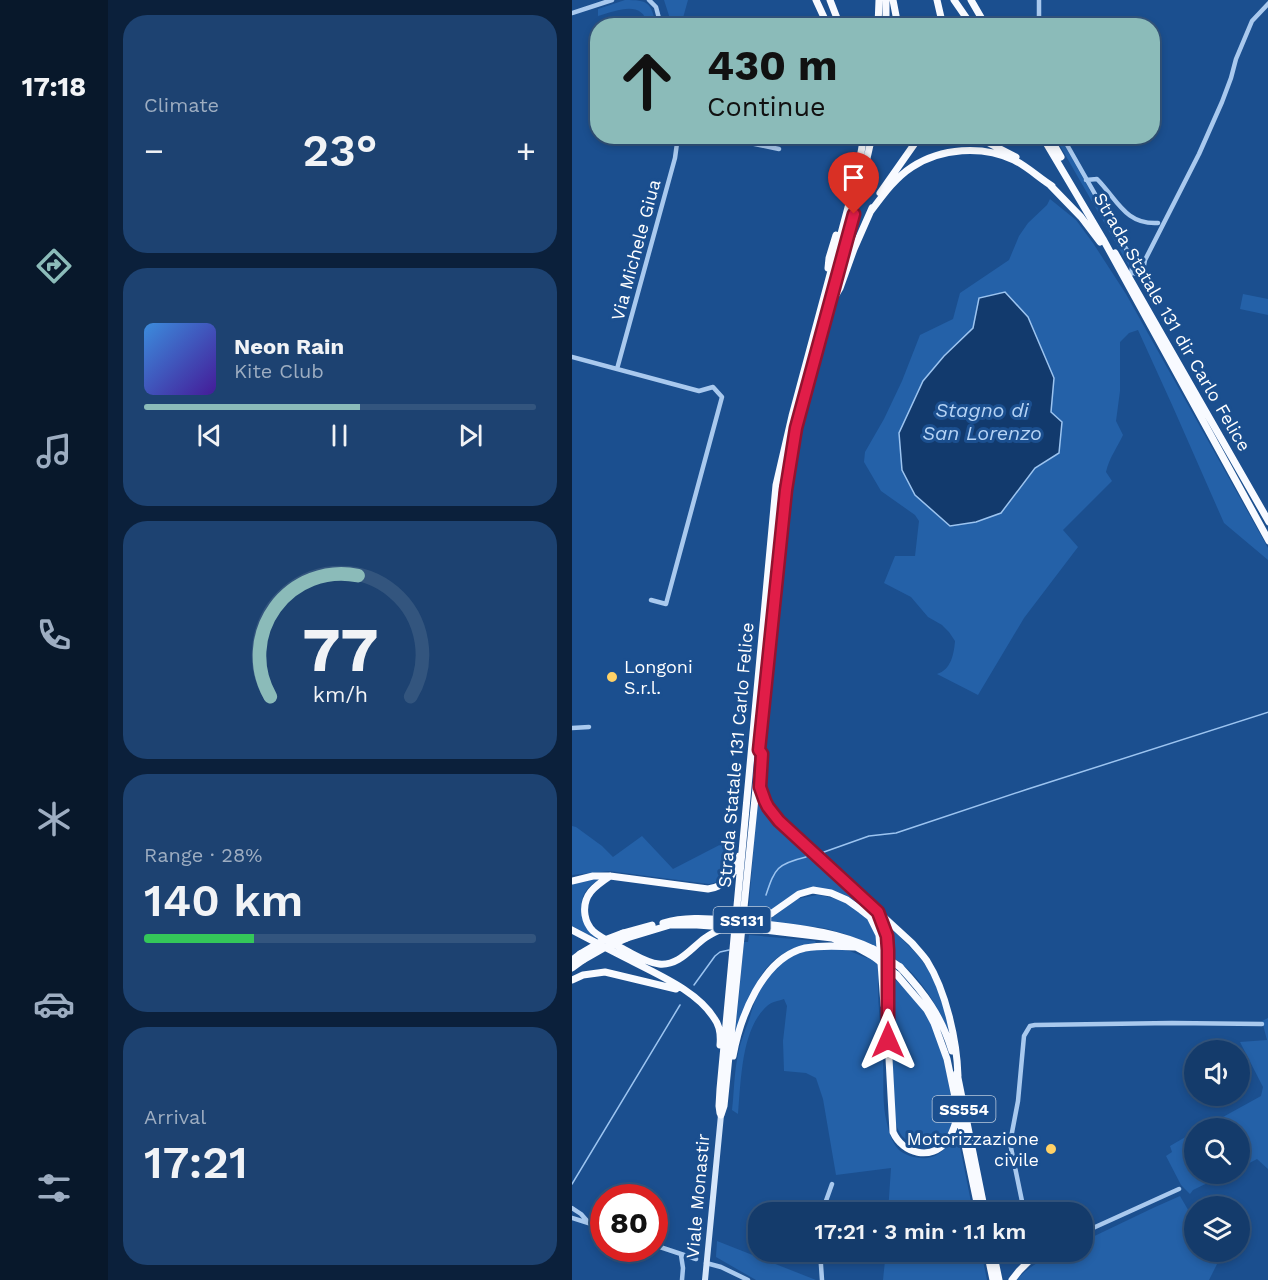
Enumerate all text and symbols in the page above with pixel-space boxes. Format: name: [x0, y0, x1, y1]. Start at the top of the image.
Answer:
text: 430 m: [707, 41, 838, 90]
icon: ahead: [608, 42, 686, 120]
text: 17:18: [22, 71, 86, 103]
text: Continue: [707, 91, 826, 123]
text: Climate: [144, 93, 219, 117]
text: 23°: [303, 124, 377, 177]
text: −: [144, 131, 164, 170]
text: +: [516, 131, 536, 170]
pin: [828, 152, 879, 214]
icon: arrive: [837, 161, 870, 194]
street label: Via Michele Giua: [607, 177, 664, 323]
street label: Strada Statale 131 dir Carlo Felice: [1090, 189, 1255, 455]
icon: directions: [33, 245, 75, 287]
text: Neon Rain: [234, 334, 344, 359]
text: Kite Club: [234, 359, 324, 383]
water label: Stagno di San Lorenzo: [922, 398, 1042, 445]
icon: previous: [193, 419, 226, 452]
icon: pause: [323, 419, 356, 452]
icon: next: [454, 419, 487, 452]
icon: music: [33, 430, 75, 472]
text: 77: [302, 613, 378, 686]
icon: phone: [33, 614, 75, 656]
street label: Strada Statale 131 Carlo Felice: [713, 622, 758, 888]
place label: Longoni S.r.l.: [624, 656, 693, 698]
marker: Longoni S.r.l.: [605, 670, 619, 684]
text: km/h: [312, 682, 368, 707]
icon: climate: [33, 798, 75, 840]
text: Range · 28%: [144, 843, 262, 867]
text: 140 km: [144, 874, 303, 927]
road number: SS131: [714, 907, 770, 933]
icon: car: [33, 983, 75, 1025]
position arrow: [856, 1008, 920, 1072]
map controls: [1184, 1040, 1250, 1262]
button: sound: [1184, 1040, 1250, 1106]
road number: SS554: [932, 1096, 996, 1122]
text: Arrival: [144, 1105, 206, 1129]
button: search: [1184, 1118, 1250, 1184]
place label: Motorizzazione civile: [907, 1128, 1039, 1170]
street label: Viale Monastir: [682, 1133, 713, 1259]
text: 17:21: [144, 1136, 248, 1189]
marker: Motorizzazione civile: [1044, 1142, 1058, 1156]
icon: filters: [33, 1167, 75, 1209]
speed limit sign: 80: [590, 1184, 668, 1262]
button: layers: [1184, 1196, 1250, 1262]
text: 17:21 · 3 min · 1.1 km: [815, 1219, 1026, 1244]

